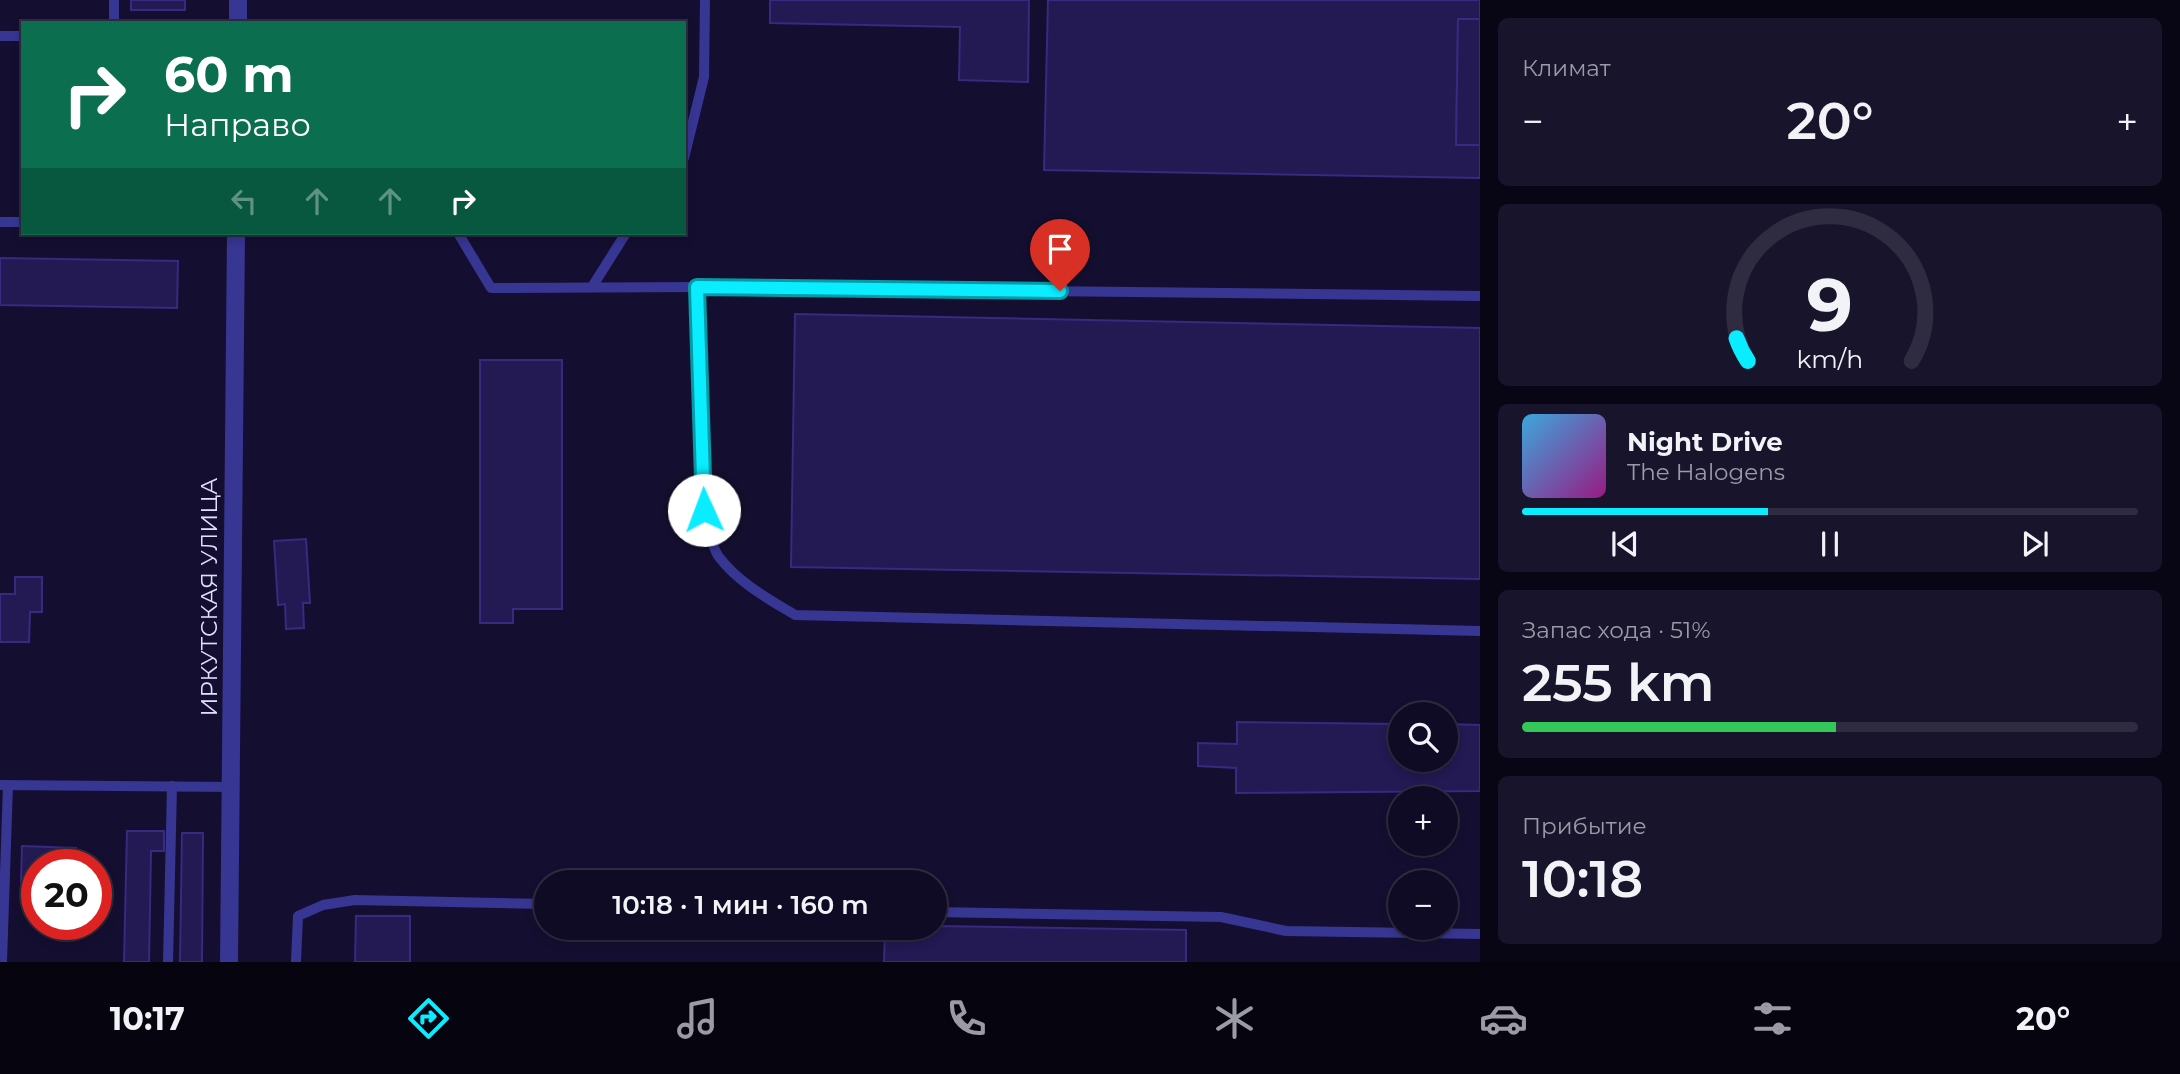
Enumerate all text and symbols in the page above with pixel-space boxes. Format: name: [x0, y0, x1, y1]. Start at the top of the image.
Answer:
text: 60 m: [164, 45, 294, 104]
icon: right: [49, 49, 140, 140]
text: Климат: [1522, 54, 1611, 82]
text: 20°: [1786, 89, 1874, 152]
text: −: [1522, 98, 1544, 145]
text: +: [2116, 98, 2138, 145]
text: Направо: [164, 105, 311, 144]
icon: left: [225, 182, 263, 220]
icon: ahead: [298, 182, 336, 220]
icon: ahead: [371, 182, 409, 220]
icon: right: [444, 182, 482, 220]
pin: [1030, 219, 1090, 291]
icon: arrive: [1041, 230, 1079, 268]
text: 9: [1807, 261, 1853, 349]
text: km/h: [1797, 344, 1863, 374]
text: Night Drive: [1627, 426, 1783, 458]
text: The Halogens: [1627, 458, 1785, 486]
position arrow: [667, 473, 741, 547]
street label: ИРКУТСКАЯ УЛИЦА: [195, 478, 223, 716]
icon: previous: [1606, 525, 1644, 563]
icon: pause: [1811, 525, 1849, 563]
icon: next: [2016, 525, 2054, 563]
text: Запас хода · 51%: [1522, 616, 1710, 644]
text: 255 km: [1522, 651, 1715, 714]
map controls: [1388, 702, 1458, 940]
button: search: [1388, 702, 1458, 772]
button: +: [1388, 786, 1458, 856]
text: Прибытие: [1522, 812, 1647, 840]
text: 10:18: [1522, 847, 1643, 910]
speed limit sign: 20: [21, 849, 112, 940]
button: −: [1388, 870, 1458, 940]
text: 10:18 · 1 мин · 160 m: [612, 889, 869, 921]
icon: directions: [404, 994, 453, 1043]
icon: music: [673, 994, 722, 1043]
icon: phone: [942, 994, 991, 1043]
icon: climate: [1210, 994, 1259, 1043]
icon: car: [1479, 994, 1528, 1043]
icon: filters: [1748, 994, 1797, 1043]
text: 10:17: [110, 999, 185, 1038]
text: 20°: [2016, 999, 2070, 1038]

